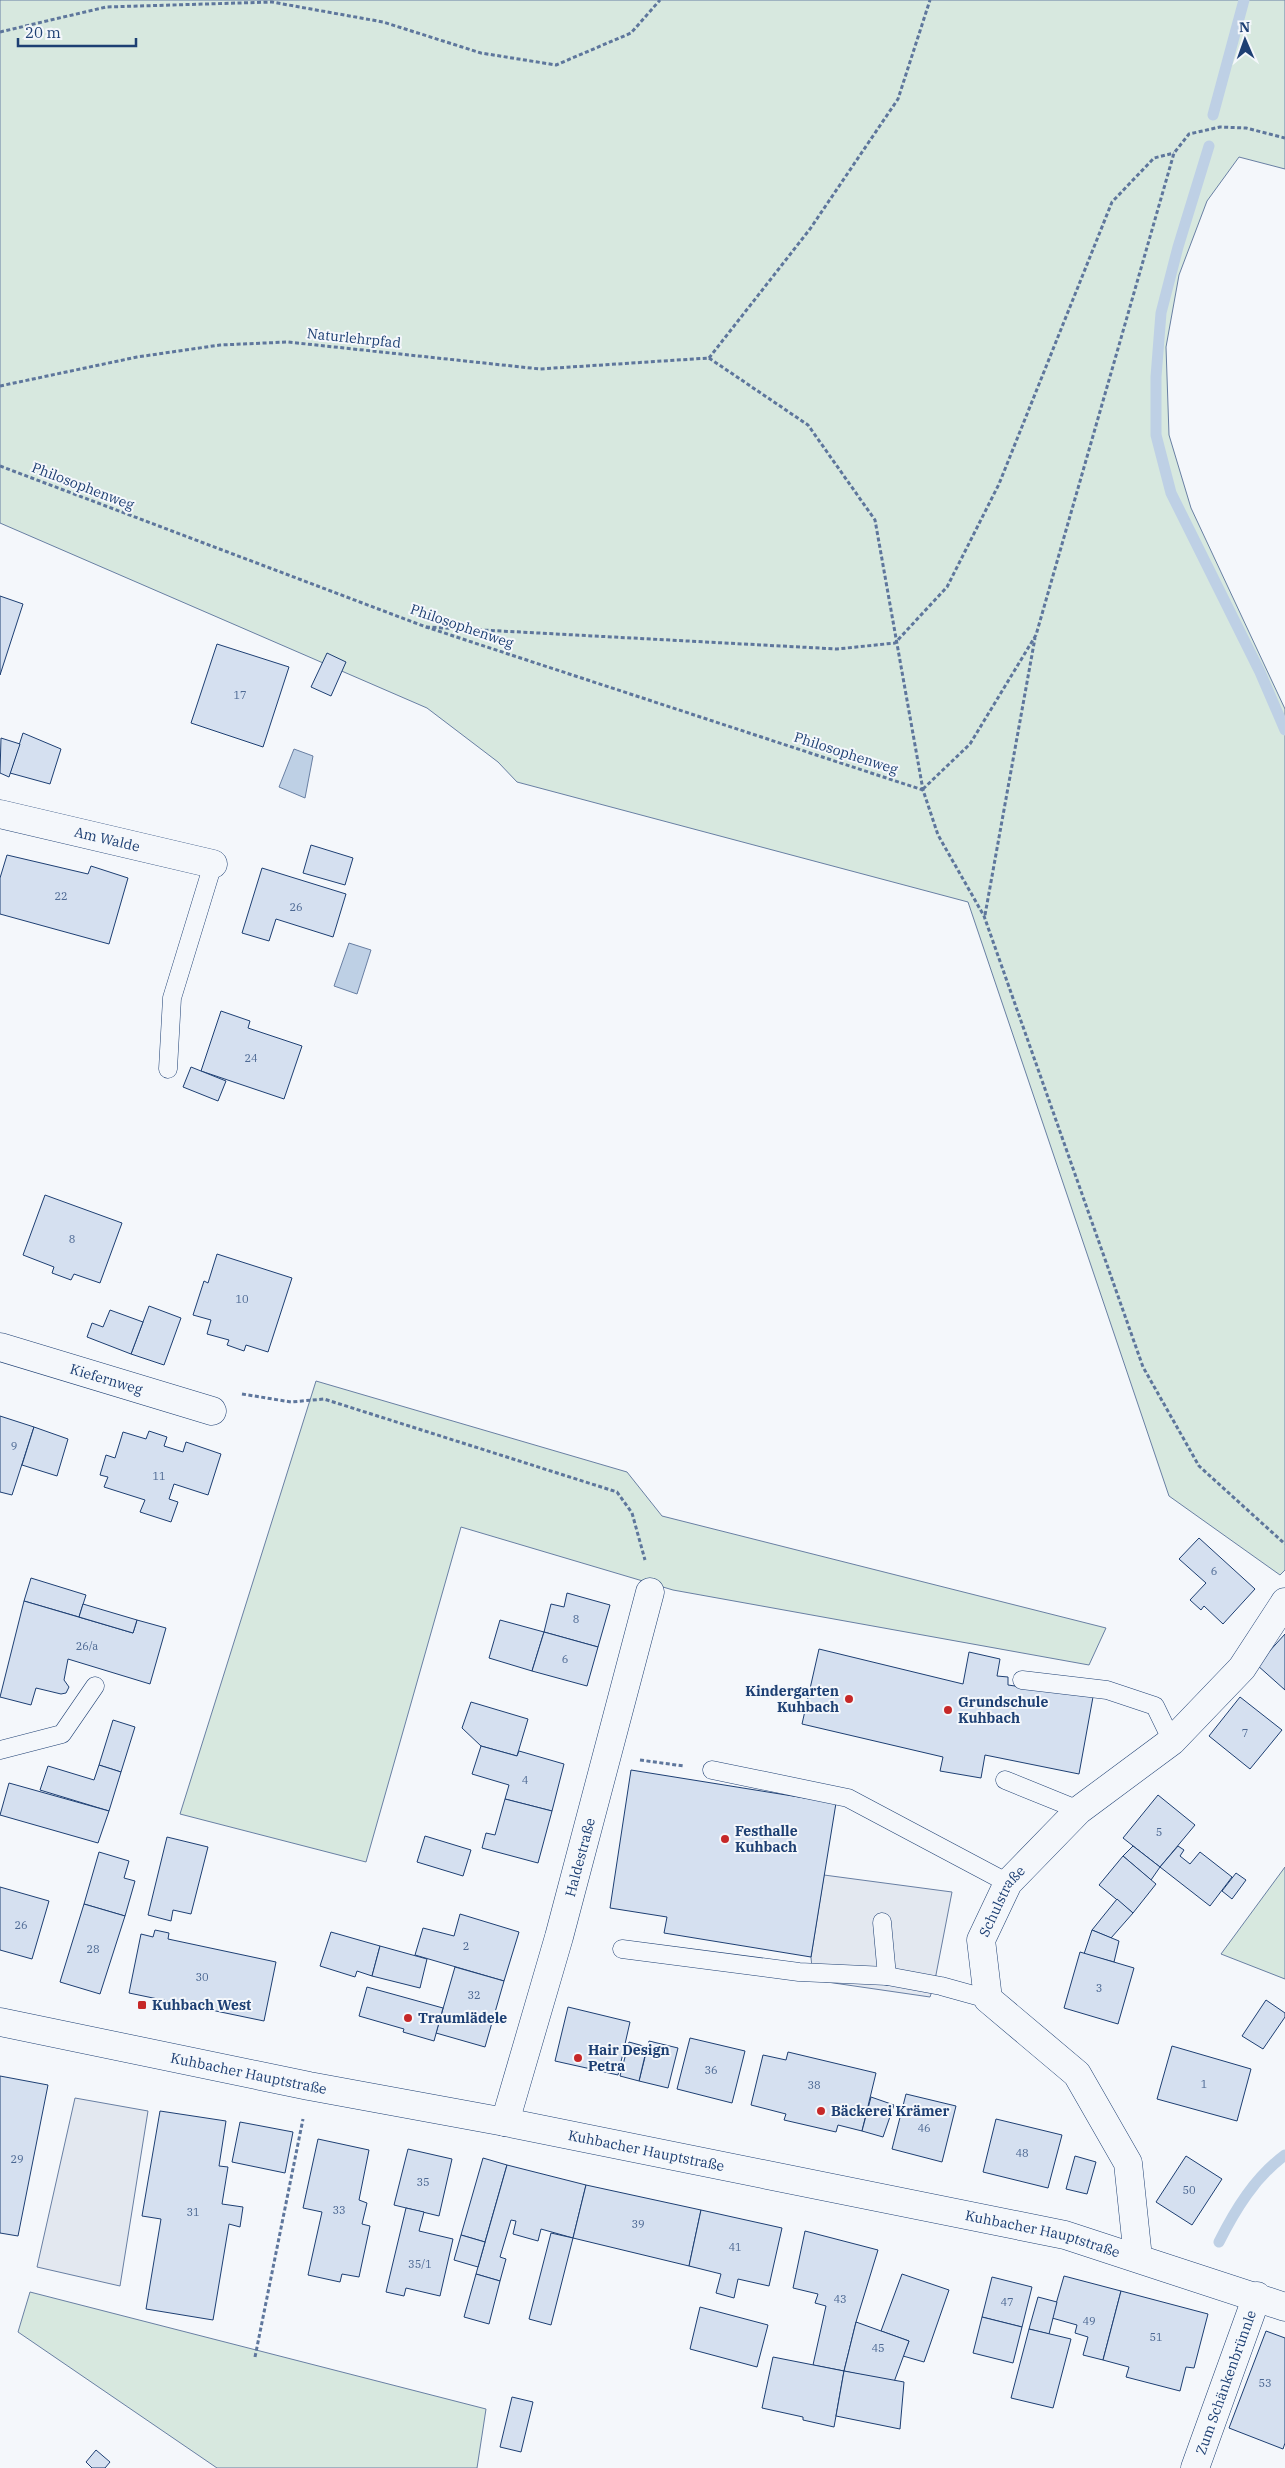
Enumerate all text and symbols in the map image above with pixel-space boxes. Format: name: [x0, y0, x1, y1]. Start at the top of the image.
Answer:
scale bar: [18, 15, 135, 47]
north arrow: [1220, 15, 1270, 65]
text: N: [1239, 18, 1250, 36]
text: 20 m: [25, 23, 61, 42]
street label: Naturlehrpfad: [306, 324, 402, 352]
street label: Philosophenweg: [29, 458, 137, 514]
street label: Philosophenweg: [408, 600, 516, 652]
house number: 17: [233, 688, 247, 702]
street label: Philosophenweg: [792, 728, 901, 778]
street label: Am Walde: [73, 823, 142, 856]
house number: 22: [54, 889, 68, 903]
house number: 26: [289, 900, 303, 914]
house number: 24: [244, 1051, 258, 1065]
house number: 8: [69, 1232, 75, 1246]
house number: 10: [235, 1292, 249, 1306]
street label: Kiefernweg: [68, 1360, 145, 1399]
house number: 9: [11, 1439, 17, 1453]
house number: 11: [152, 1469, 166, 1483]
house number: 6: [1211, 1564, 1217, 1578]
house number: 8: [573, 1612, 579, 1626]
house number: 26/a: [76, 1639, 98, 1653]
house number: 6: [562, 1652, 568, 1666]
place label: Kindergarten Kuhbach: [745, 1682, 839, 1716]
marker: Kindergarten Kuhbach: [843, 1693, 855, 1705]
place label: Grundschule Kuhbach: [958, 1693, 1048, 1727]
marker: Grundschule Kuhbach: [942, 1704, 954, 1716]
house number: 7: [1242, 1726, 1248, 1740]
house number: 4: [522, 1773, 529, 1787]
street label: Haldestraße: [561, 1816, 599, 1899]
place label: Festhalle Kuhbach: [735, 1822, 798, 1856]
house number: 5: [1156, 1825, 1162, 1839]
marker: Festhalle Kuhbach: [719, 1833, 731, 1845]
street label: Schulstraße: [975, 1862, 1029, 1940]
house number: 26: [14, 1918, 28, 1932]
house number: 2: [463, 1939, 469, 1953]
house number: 28: [86, 1942, 100, 1956]
house number: 30: [195, 1970, 209, 1984]
house number: 3: [1096, 1981, 1102, 1995]
house number: 32: [467, 1988, 481, 2002]
place label: Kuhbach West: [152, 1996, 251, 2014]
marker: Kuhbach West: [136, 1999, 148, 2011]
place label: Traumlädele: [418, 2009, 507, 2027]
marker: Traumlädele: [402, 2012, 414, 2024]
place label: Hair Design Petra: [588, 2041, 670, 2075]
street label: Kuhbacher Hauptstraße: [169, 2049, 328, 2098]
marker: Hair Design Petra: [572, 2052, 584, 2064]
house number: 36: [704, 2063, 718, 2077]
house number: 1: [1201, 2077, 1207, 2091]
house number: 38: [807, 2078, 821, 2092]
place label: Bäckerei Krämer: [831, 2102, 950, 2120]
marker: Bäckerei Krämer: [815, 2105, 827, 2117]
house number: 46: [917, 2121, 931, 2135]
street label: Kuhbacher Hauptstraße: [567, 2126, 726, 2175]
house number: 48: [1015, 2146, 1029, 2160]
house number: 29: [10, 2152, 24, 2166]
house number: 35: [416, 2175, 430, 2189]
house number: 50: [1182, 2183, 1196, 2197]
house number: 33: [332, 2203, 346, 2217]
house number: 31: [186, 2205, 200, 2219]
street label: Kuhbacher Hauptstraße: [964, 2206, 1122, 2261]
house number: 39: [631, 2217, 645, 2231]
house number: 41: [728, 2240, 742, 2254]
house number: 35/1: [408, 2257, 432, 2271]
house number: 43: [833, 2292, 847, 2306]
house number: 47: [1000, 2295, 1014, 2309]
street label: Zum Schänkenbrünnle: [1192, 2308, 1260, 2457]
house number: 49: [1082, 2314, 1096, 2328]
house number: 51: [1149, 2330, 1163, 2344]
house number: 45: [871, 2341, 885, 2355]
house number: 53: [1258, 2376, 1272, 2390]

